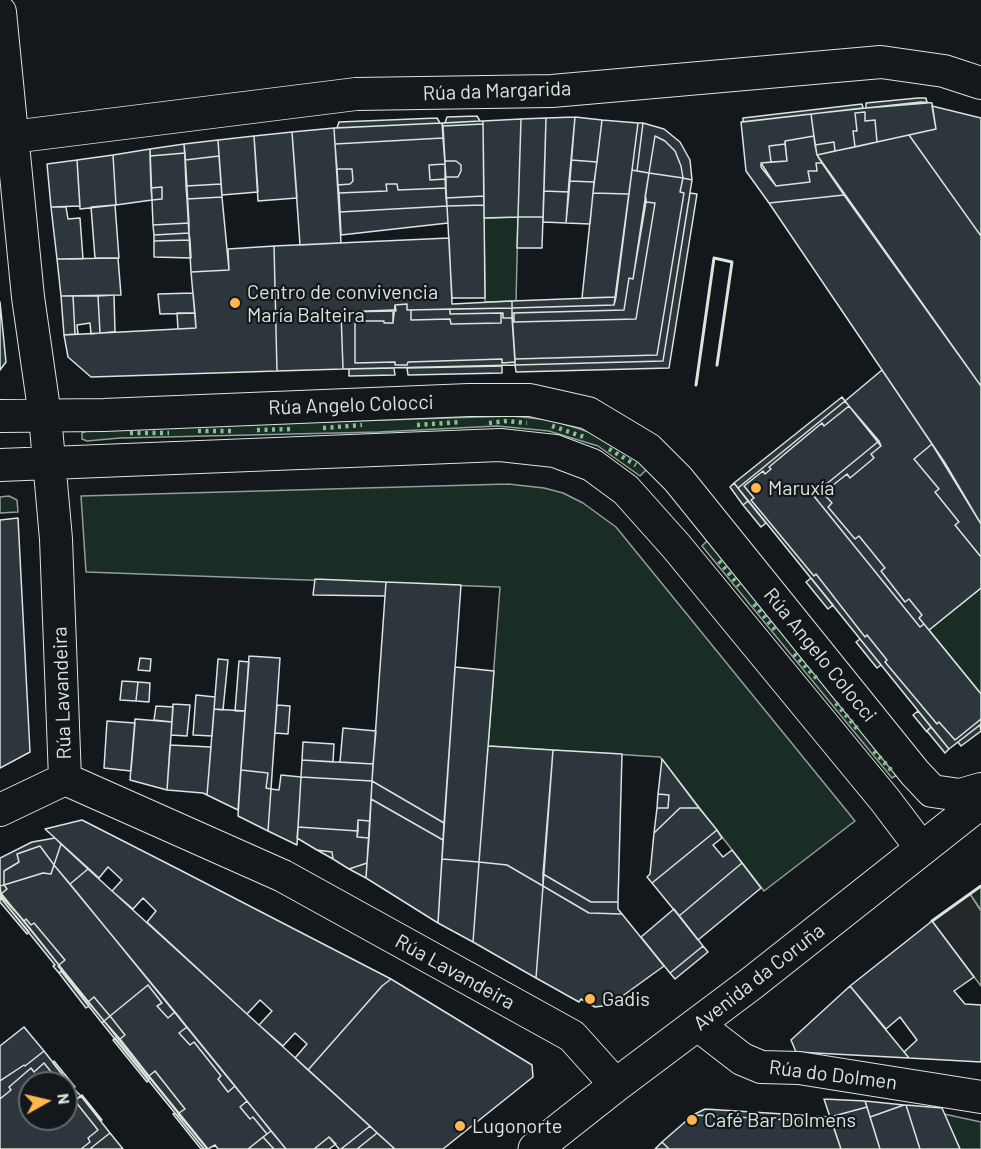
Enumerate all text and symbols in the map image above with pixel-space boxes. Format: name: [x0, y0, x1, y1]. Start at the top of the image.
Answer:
street label: Rúa da Margarida: [422, 76, 572, 106]
place label: Centro de convivencia María Balteira: [247, 280, 438, 327]
marker: Centro de convivencia María Balteira: [228, 296, 242, 310]
street label: Rúa Angelo Colocci: [268, 390, 434, 420]
place label: Maruxía: [768, 476, 835, 500]
marker: Maruxía: [749, 481, 763, 495]
street label: Rúa Angelo Colocci: [759, 583, 881, 727]
street label: Rúa Lavandeira: [48, 626, 76, 760]
street label: Avenida da Coruña: [689, 918, 829, 1036]
street label: Rúa Lavandeira: [391, 929, 519, 1015]
place label: Gadis: [602, 987, 650, 1011]
marker: Gadis: [583, 992, 597, 1006]
street label: Rúa do Dolmen: [768, 1055, 898, 1095]
north arrow: [18, 1071, 78, 1131]
text: N: [54, 1092, 74, 1105]
place label: Café Bar Dolmens: [704, 1108, 856, 1132]
marker: Café Bar Dolmens: [685, 1113, 699, 1127]
place label: Lugonorte: [472, 1114, 562, 1138]
marker: Lugonorte: [453, 1119, 467, 1133]

